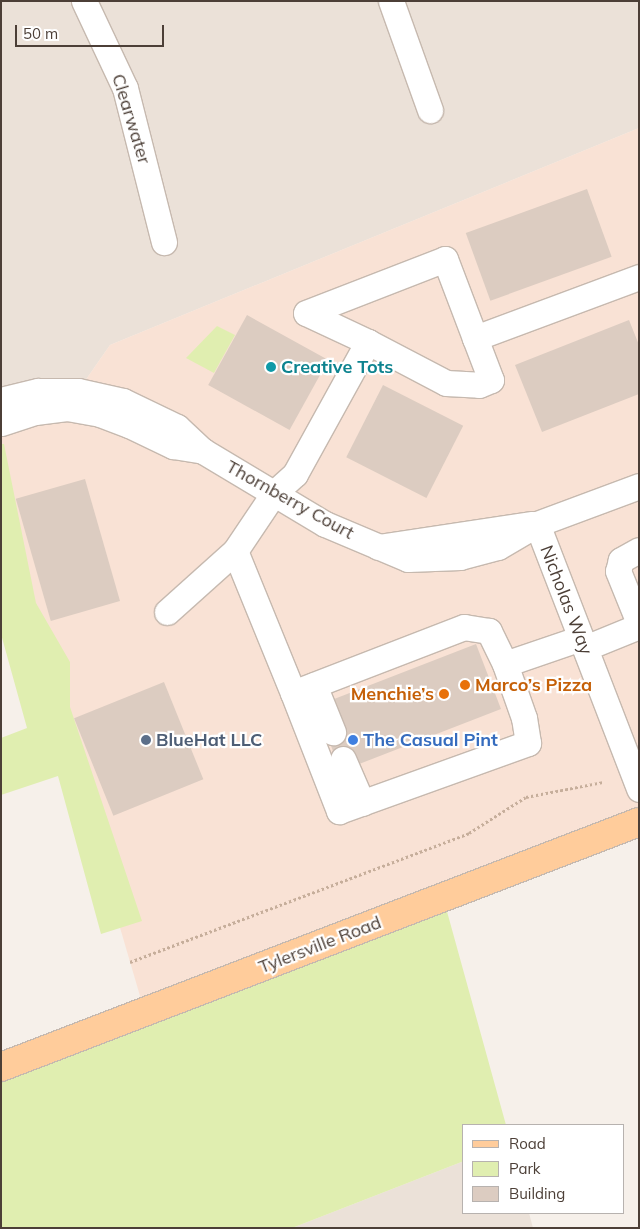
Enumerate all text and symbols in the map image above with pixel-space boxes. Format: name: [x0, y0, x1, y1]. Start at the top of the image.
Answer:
scale bar: [18, 15, 166, 47]
text: 50 m: [23, 24, 58, 43]
street label: Clearwater: [107, 71, 155, 167]
place label: Creative Tots: [281, 356, 393, 378]
marker: Creative Tots: [265, 361, 277, 373]
street label: Thornberry Court: [222, 456, 358, 544]
street label: Nicholas Way: [535, 542, 597, 658]
place label: Marco’s Pizza: [475, 674, 592, 696]
marker: Marco’s Pizza: [459, 679, 471, 691]
place label: Menchie’s: [351, 683, 434, 705]
marker: Menchie’s: [438, 688, 450, 700]
place label: BlueHat LLC: [156, 729, 262, 751]
place label: The Casual Pint: [363, 729, 498, 751]
marker: BlueHat LLC: [140, 734, 152, 746]
marker: The Casual Pint: [347, 734, 359, 746]
street label: Tylersville Road: [256, 912, 384, 978]
legend: [462, 1124, 625, 1214]
text: Road: [509, 1134, 546, 1153]
text: Park: [509, 1159, 541, 1178]
text: Building: [509, 1184, 565, 1203]

